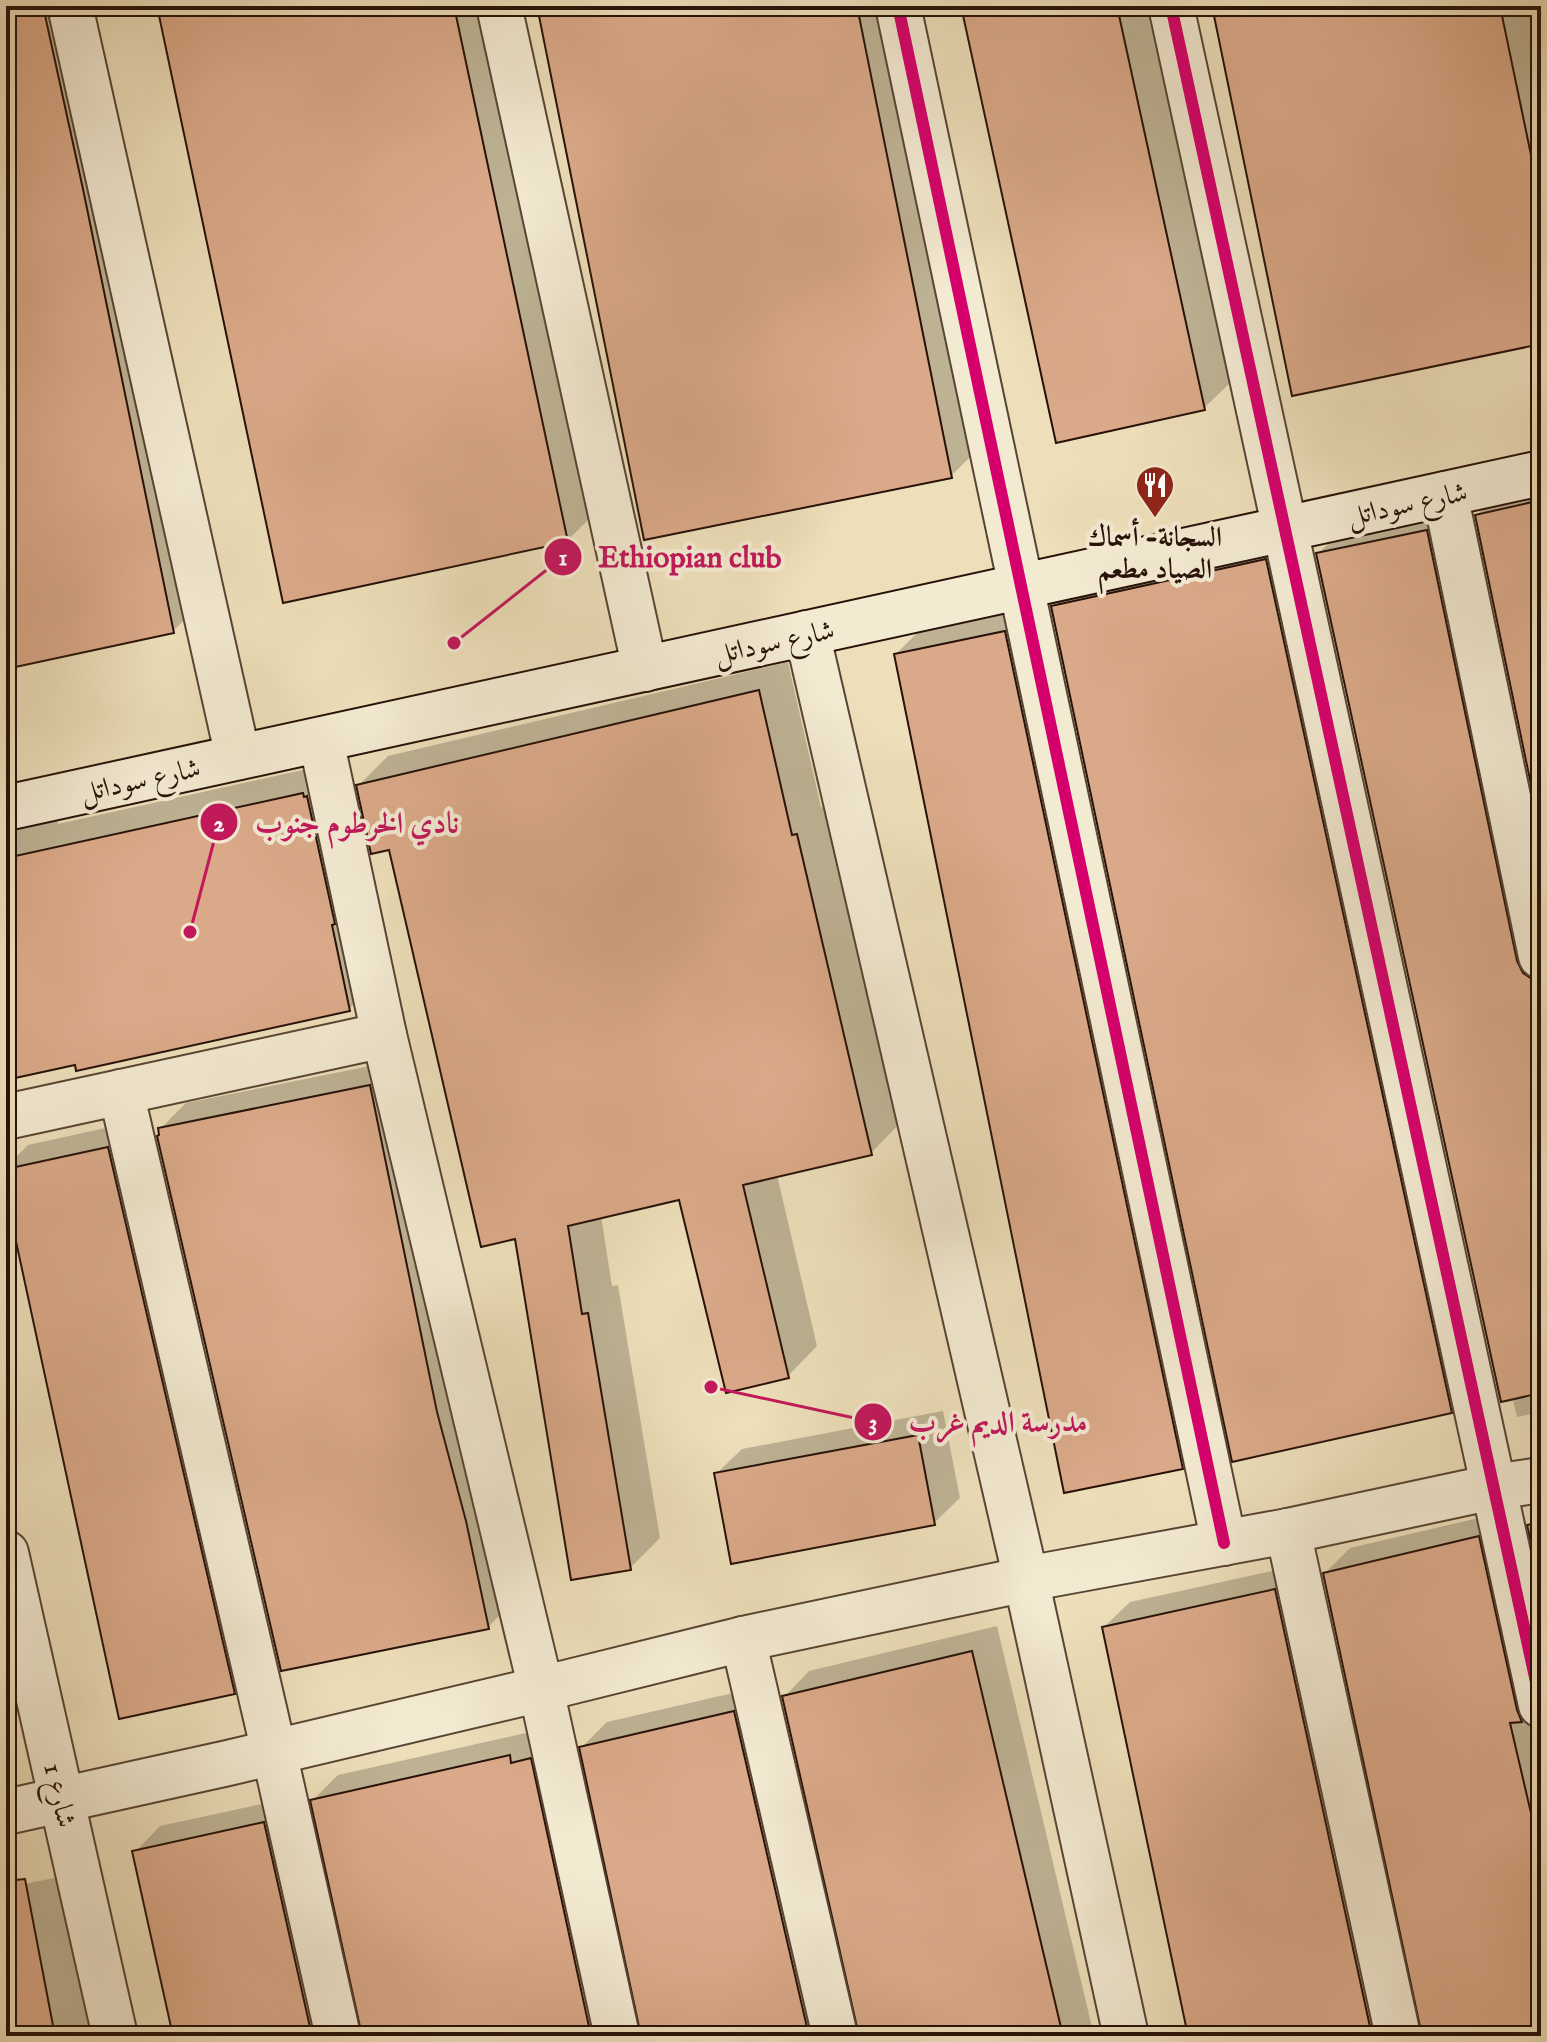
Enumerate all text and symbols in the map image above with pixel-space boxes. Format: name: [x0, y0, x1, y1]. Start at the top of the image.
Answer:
restaurant icon: السجانة- أسماك الصياد مطعم: [1134, 464, 1176, 519]
street label: شارع سوداتل: [1344, 476, 1472, 539]
place label: السجانة- أسماك الصياد مطعم: [1088, 517, 1222, 594]
callout: Ethiopian club: [543, 530, 798, 584]
text: Ethiopian club: [598, 540, 782, 578]
text: 1: [559, 543, 568, 574]
street label: شارع سوداتل: [711, 614, 839, 677]
street label: شارع سوداتل: [77, 752, 205, 815]
callout: نادي الخرطوم جنوب: [199, 795, 475, 849]
text: نادي الخرطوم جنوب: [255, 806, 459, 849]
text: 2: [213, 809, 225, 840]
callout: مدرسة الديم غرب: [853, 1395, 1103, 1449]
text: مدرسة الديم غرب: [909, 1405, 1087, 1448]
text: 3: [869, 1408, 877, 1439]
street label: شارع 1: [30, 1760, 83, 1832]

